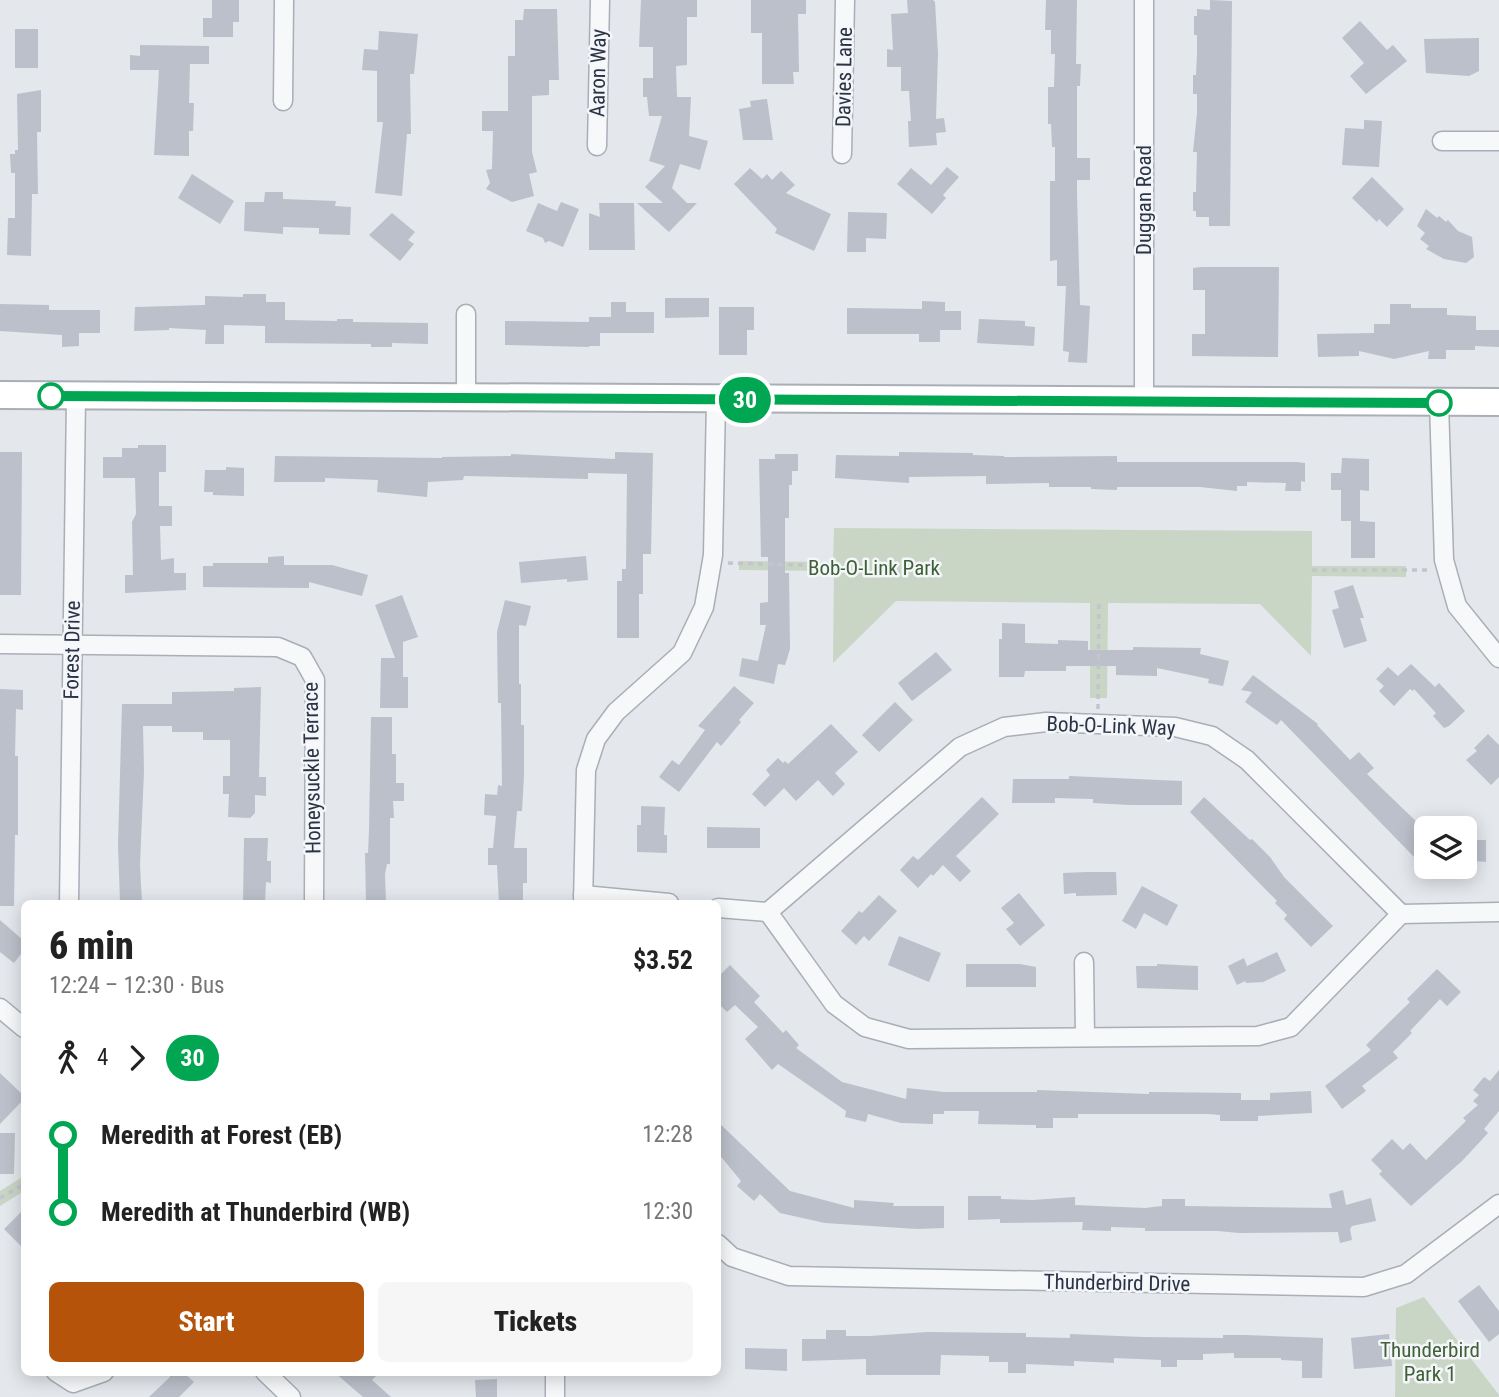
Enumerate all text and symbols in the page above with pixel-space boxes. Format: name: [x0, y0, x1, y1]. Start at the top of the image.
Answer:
street label: Davies Lane: [831, 27, 857, 127]
street label: Aaron Way: [585, 28, 611, 117]
street label: Duggan Road: [1132, 145, 1156, 255]
line badge: 30: [714, 377, 776, 423]
unlabelled marker: [38, 383, 64, 409]
text: 30: [733, 386, 757, 414]
unlabelled marker: [1426, 390, 1452, 416]
park label: Bob-O-Link Park: [808, 556, 941, 580]
street label: Forest Drive: [59, 600, 85, 700]
street label: Honeysuckle Terrace: [298, 682, 325, 854]
street label: Bob-O-Link Way: [1046, 712, 1176, 740]
map controls: [1414, 816, 1477, 879]
button: layers: [1414, 816, 1477, 879]
text: 6 min: [49, 924, 134, 968]
text: $3.52: [633, 945, 693, 975]
text: 12:24 – 12:30 · Bus: [49, 972, 225, 999]
icon: walk: [49, 1039, 87, 1077]
icon: forward: [118, 1039, 156, 1077]
text: 4: [97, 1044, 108, 1071]
text: 30: [180, 1044, 205, 1072]
text: Meredith at Forest (EB): [101, 1120, 342, 1150]
text: 12:28: [642, 1121, 693, 1148]
text: Meredith at Thunderbird (WB): [101, 1197, 410, 1227]
text: 12:30: [642, 1198, 693, 1225]
street label: Thunderbird Drive: [1044, 1270, 1191, 1296]
button: Start: [49, 1282, 364, 1362]
button: Tickets: [378, 1282, 693, 1362]
park label: Thunderbird Park 1: [1380, 1338, 1480, 1386]

